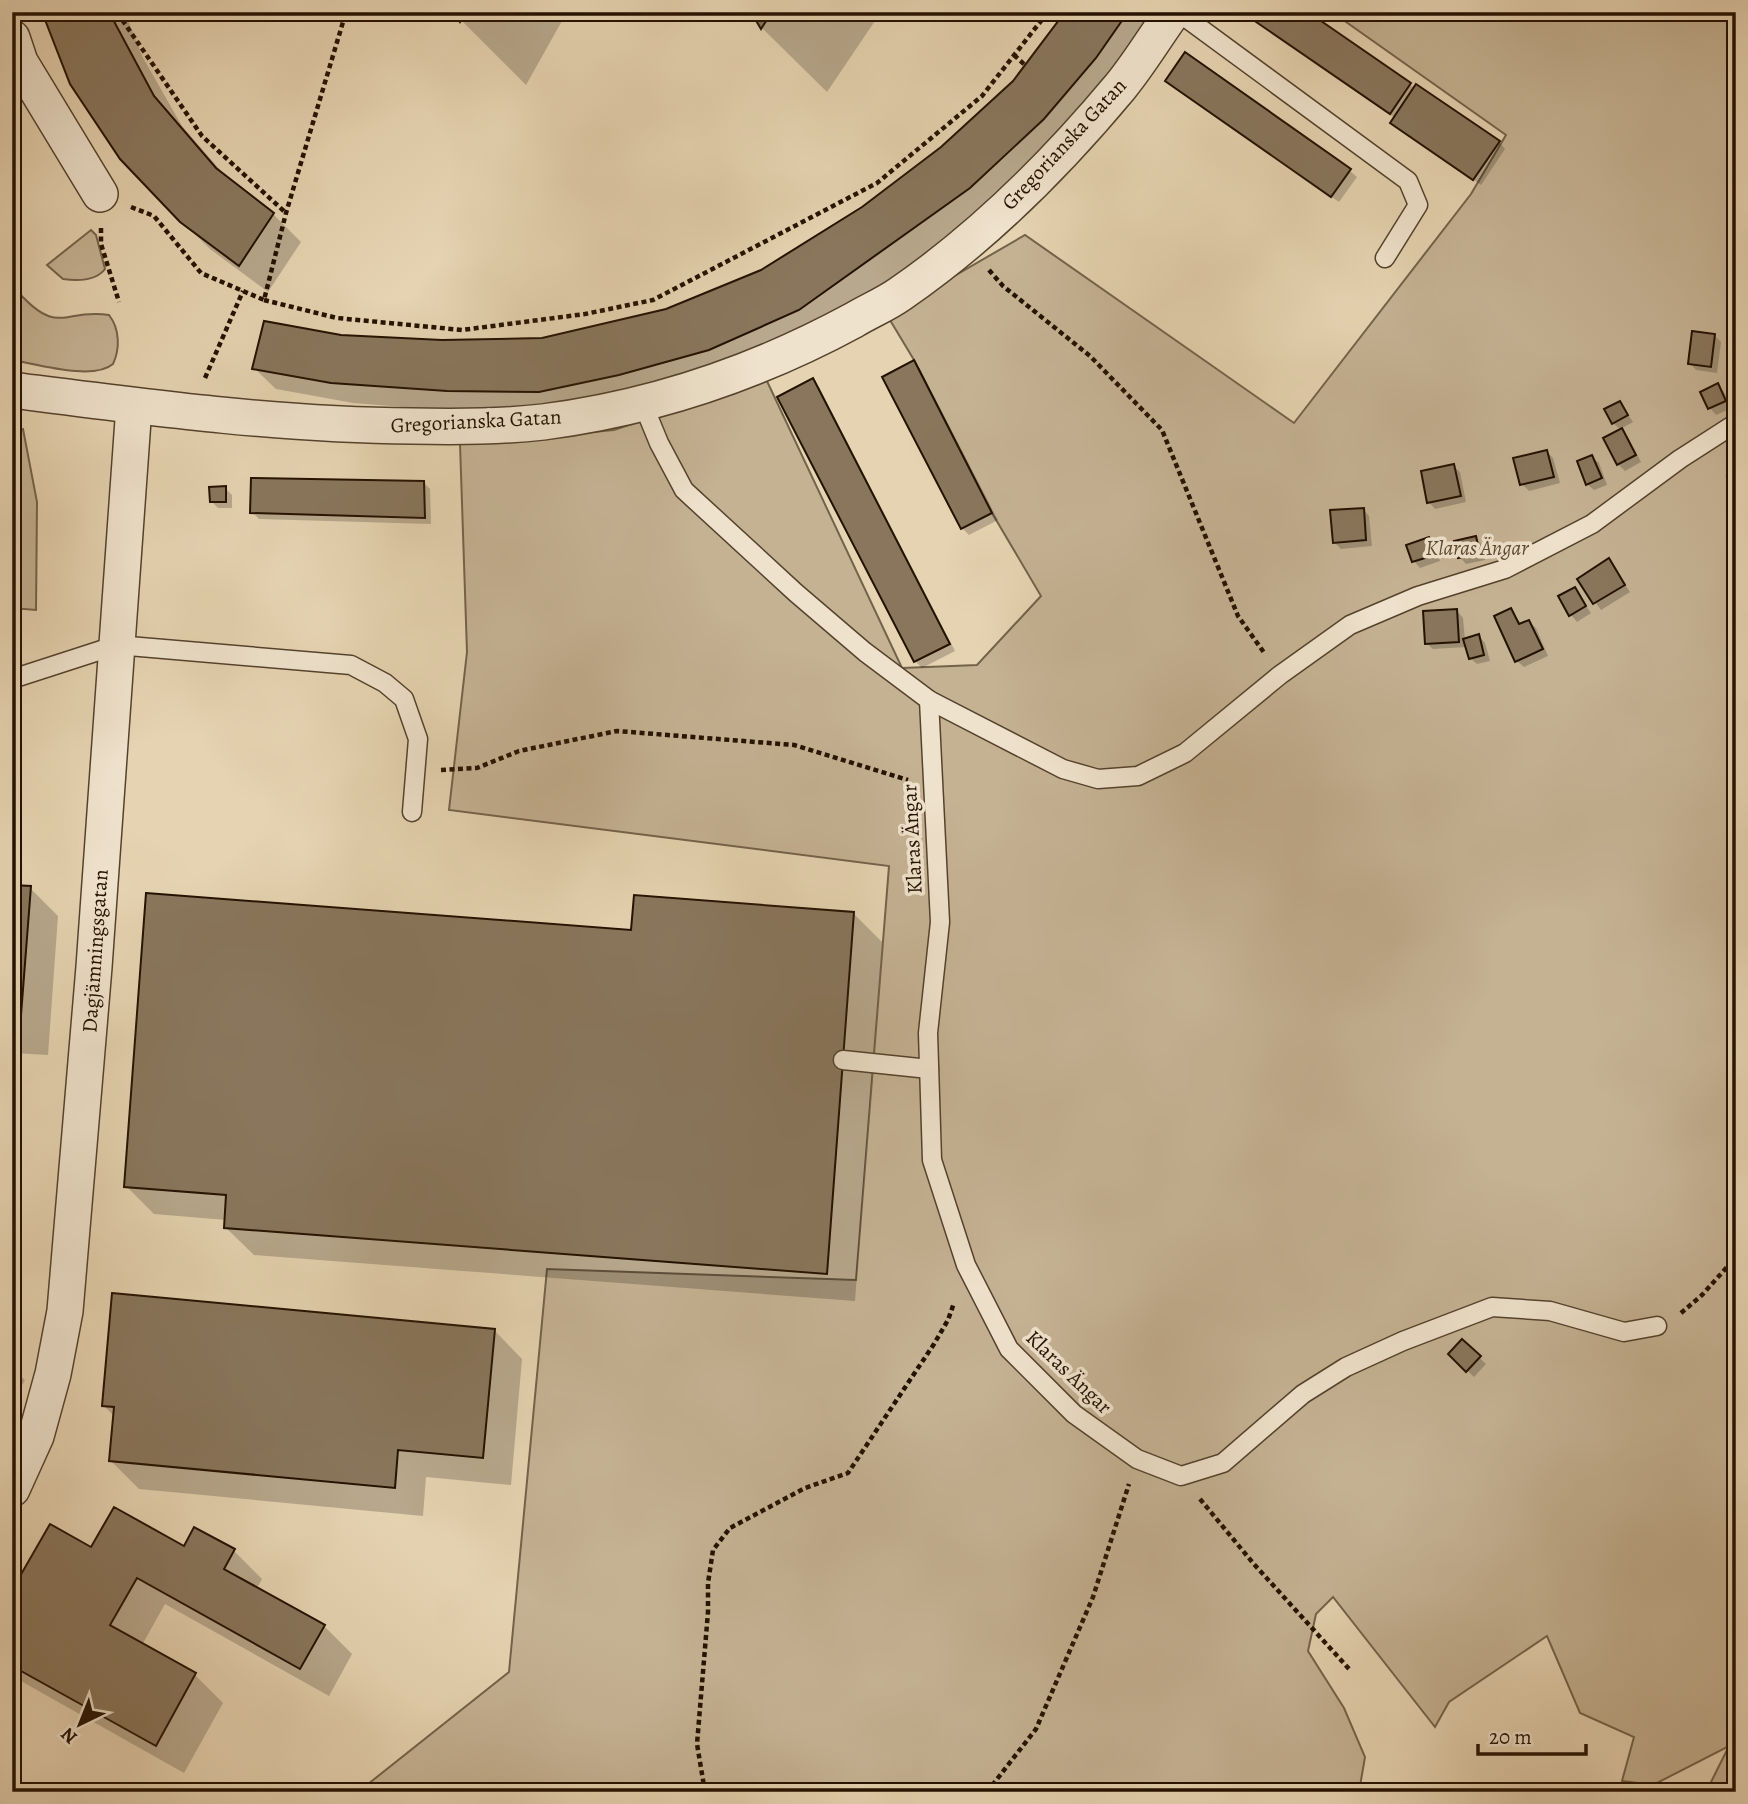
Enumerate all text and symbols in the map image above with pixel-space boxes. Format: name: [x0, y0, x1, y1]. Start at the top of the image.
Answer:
street label: Gregorianska Gatan: [995, 72, 1133, 216]
street label: Gregorianska Gatan: [390, 403, 562, 439]
park label: Klaras Ängar: [1426, 534, 1529, 562]
street label: Klaras Ängar: [895, 783, 929, 895]
street label: Dagjämningsgatan: [75, 868, 115, 1034]
street label: Klaras Ängar: [1020, 1324, 1118, 1420]
north arrow: [46, 1688, 116, 1758]
scale bar: [1478, 1713, 1587, 1757]
text: N: [55, 1721, 83, 1750]
text: 20 m: [1489, 1723, 1532, 1751]

